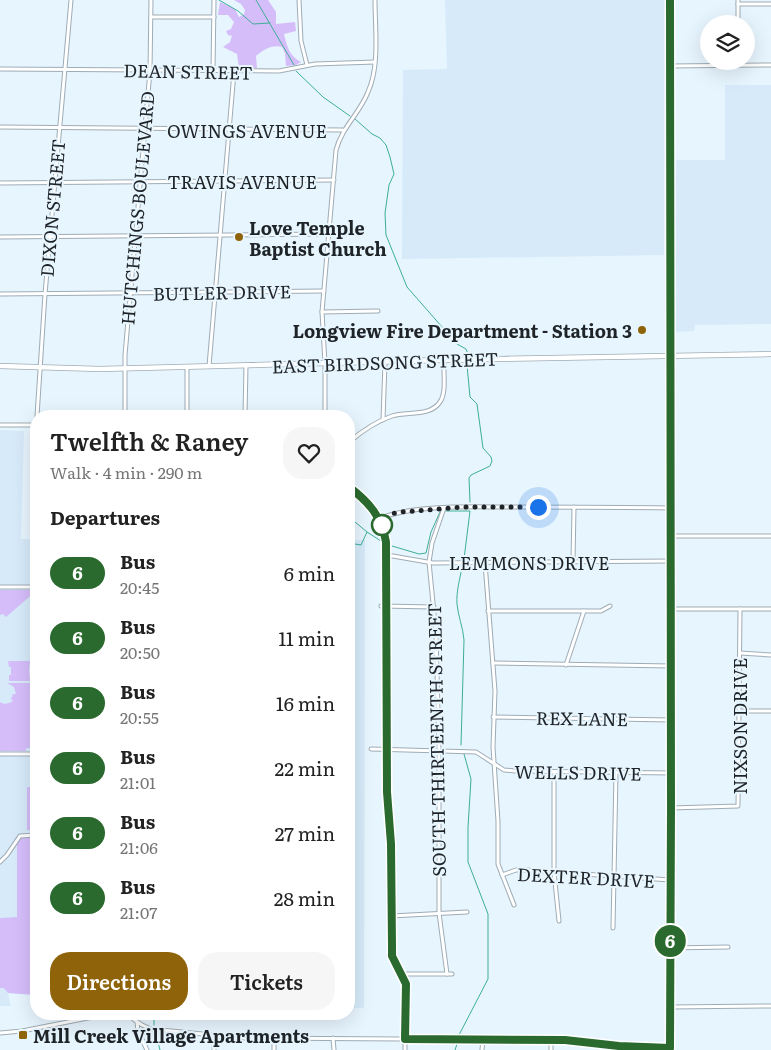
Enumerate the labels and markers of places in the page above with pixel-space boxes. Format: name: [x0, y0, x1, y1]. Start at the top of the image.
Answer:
place label: Love Temple Baptist Church: [249, 214, 387, 262]
marker: Love Temple Baptist Church: [233, 231, 245, 243]
place label: Longview Fire Department - Station 3: [292, 317, 632, 344]
marker: Longview Fire Department - Station 3: [636, 324, 648, 336]
unlabelled marker: [371, 514, 393, 536]
place label: Mill Creek Village Apartments: [33, 1022, 309, 1049]
marker: Mill Creek Village Apartments: [17, 1029, 29, 1041]

